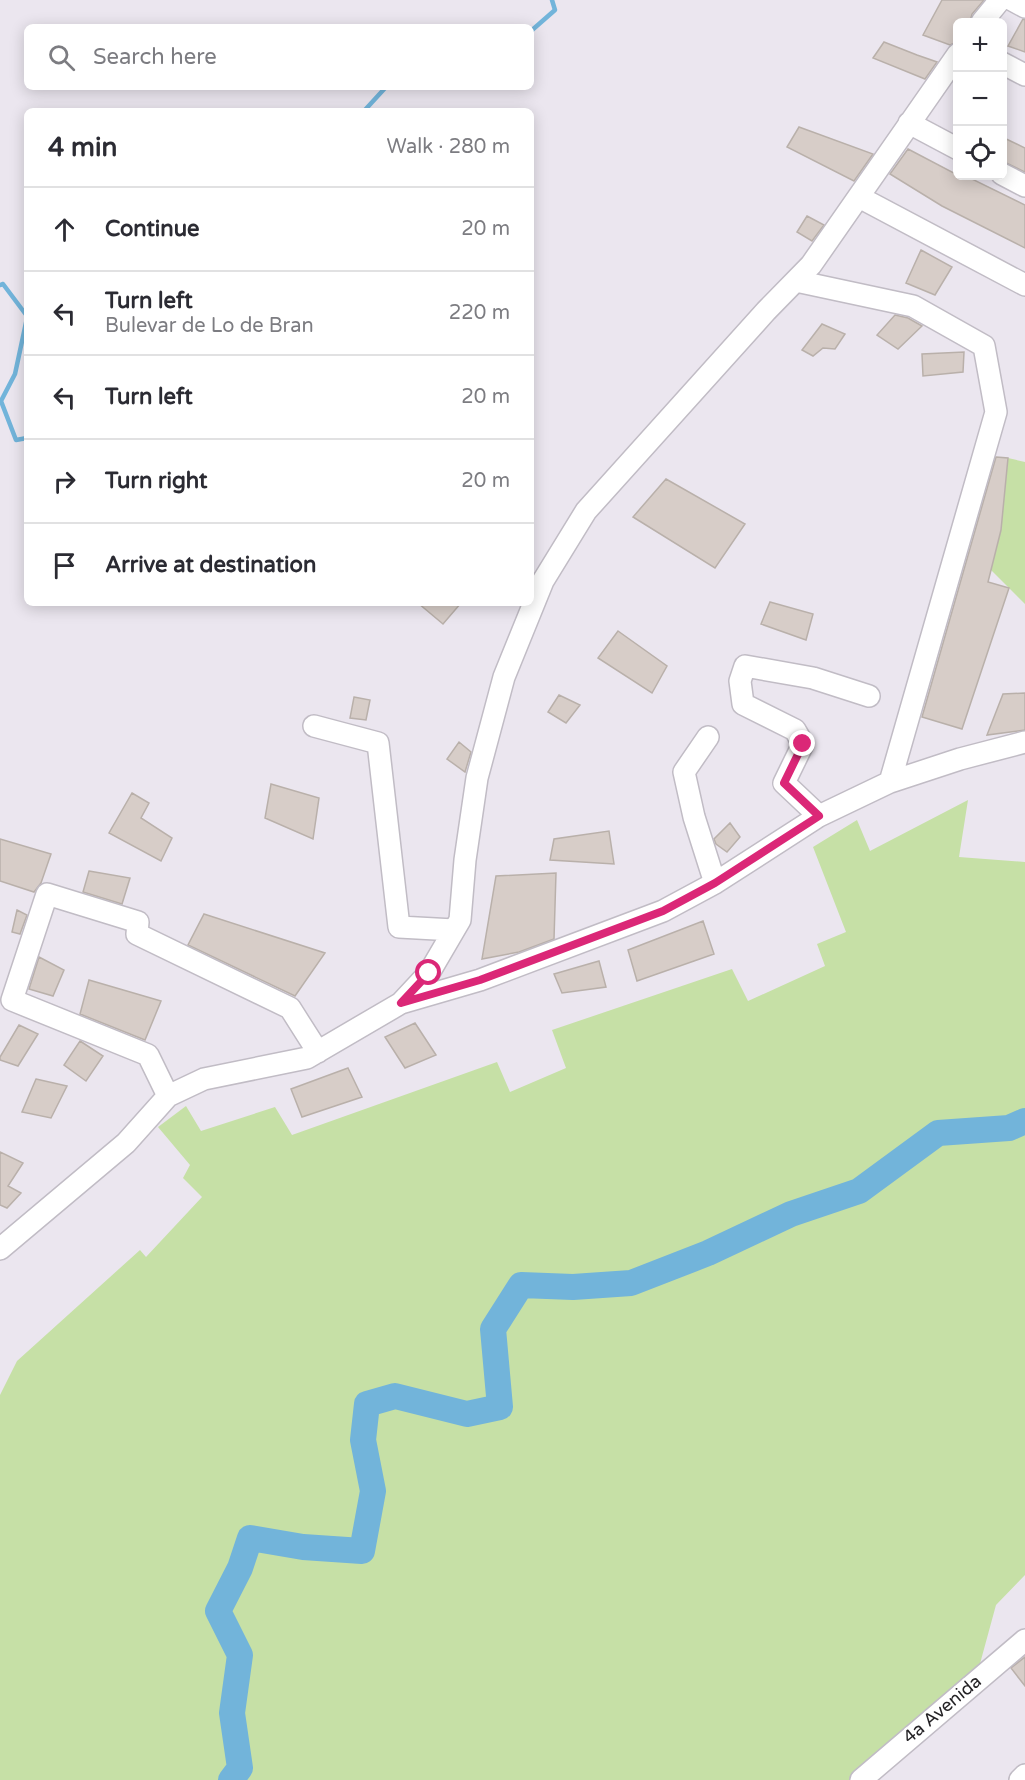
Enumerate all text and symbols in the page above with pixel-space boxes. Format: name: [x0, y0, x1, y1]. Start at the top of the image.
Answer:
map controls: [953, 18, 1007, 180]
button: +: [953, 18, 1007, 72]
search box: [24, 24, 534, 90]
icon: search: [45, 41, 78, 74]
text: Search here: [93, 44, 217, 70]
button: −: [953, 72, 1007, 126]
button: locate: [953, 126, 1007, 180]
text: 4 min: [48, 132, 117, 163]
text: Walk · 280 m: [387, 135, 510, 159]
icon: ahead: [48, 213, 81, 246]
text: Continue: [105, 216, 200, 242]
text: 20 m: [461, 217, 510, 241]
text: Turn left: [105, 288, 193, 314]
icon: left: [48, 297, 81, 330]
text: 220 m: [449, 301, 510, 325]
text: Bulevar de Lo de Bran: [105, 314, 314, 338]
icon: left: [48, 381, 81, 414]
text: Turn left: [105, 384, 193, 410]
text: 20 m: [461, 385, 510, 409]
icon: right: [48, 465, 81, 498]
text: Turn right: [105, 468, 207, 494]
text: 20 m: [461, 469, 510, 493]
icon: arrive: [48, 549, 81, 582]
text: Arrive at destination: [105, 552, 316, 578]
route end: [789, 730, 815, 756]
route start: [415, 959, 441, 985]
street label: 4a Avenida: [898, 1670, 986, 1748]

